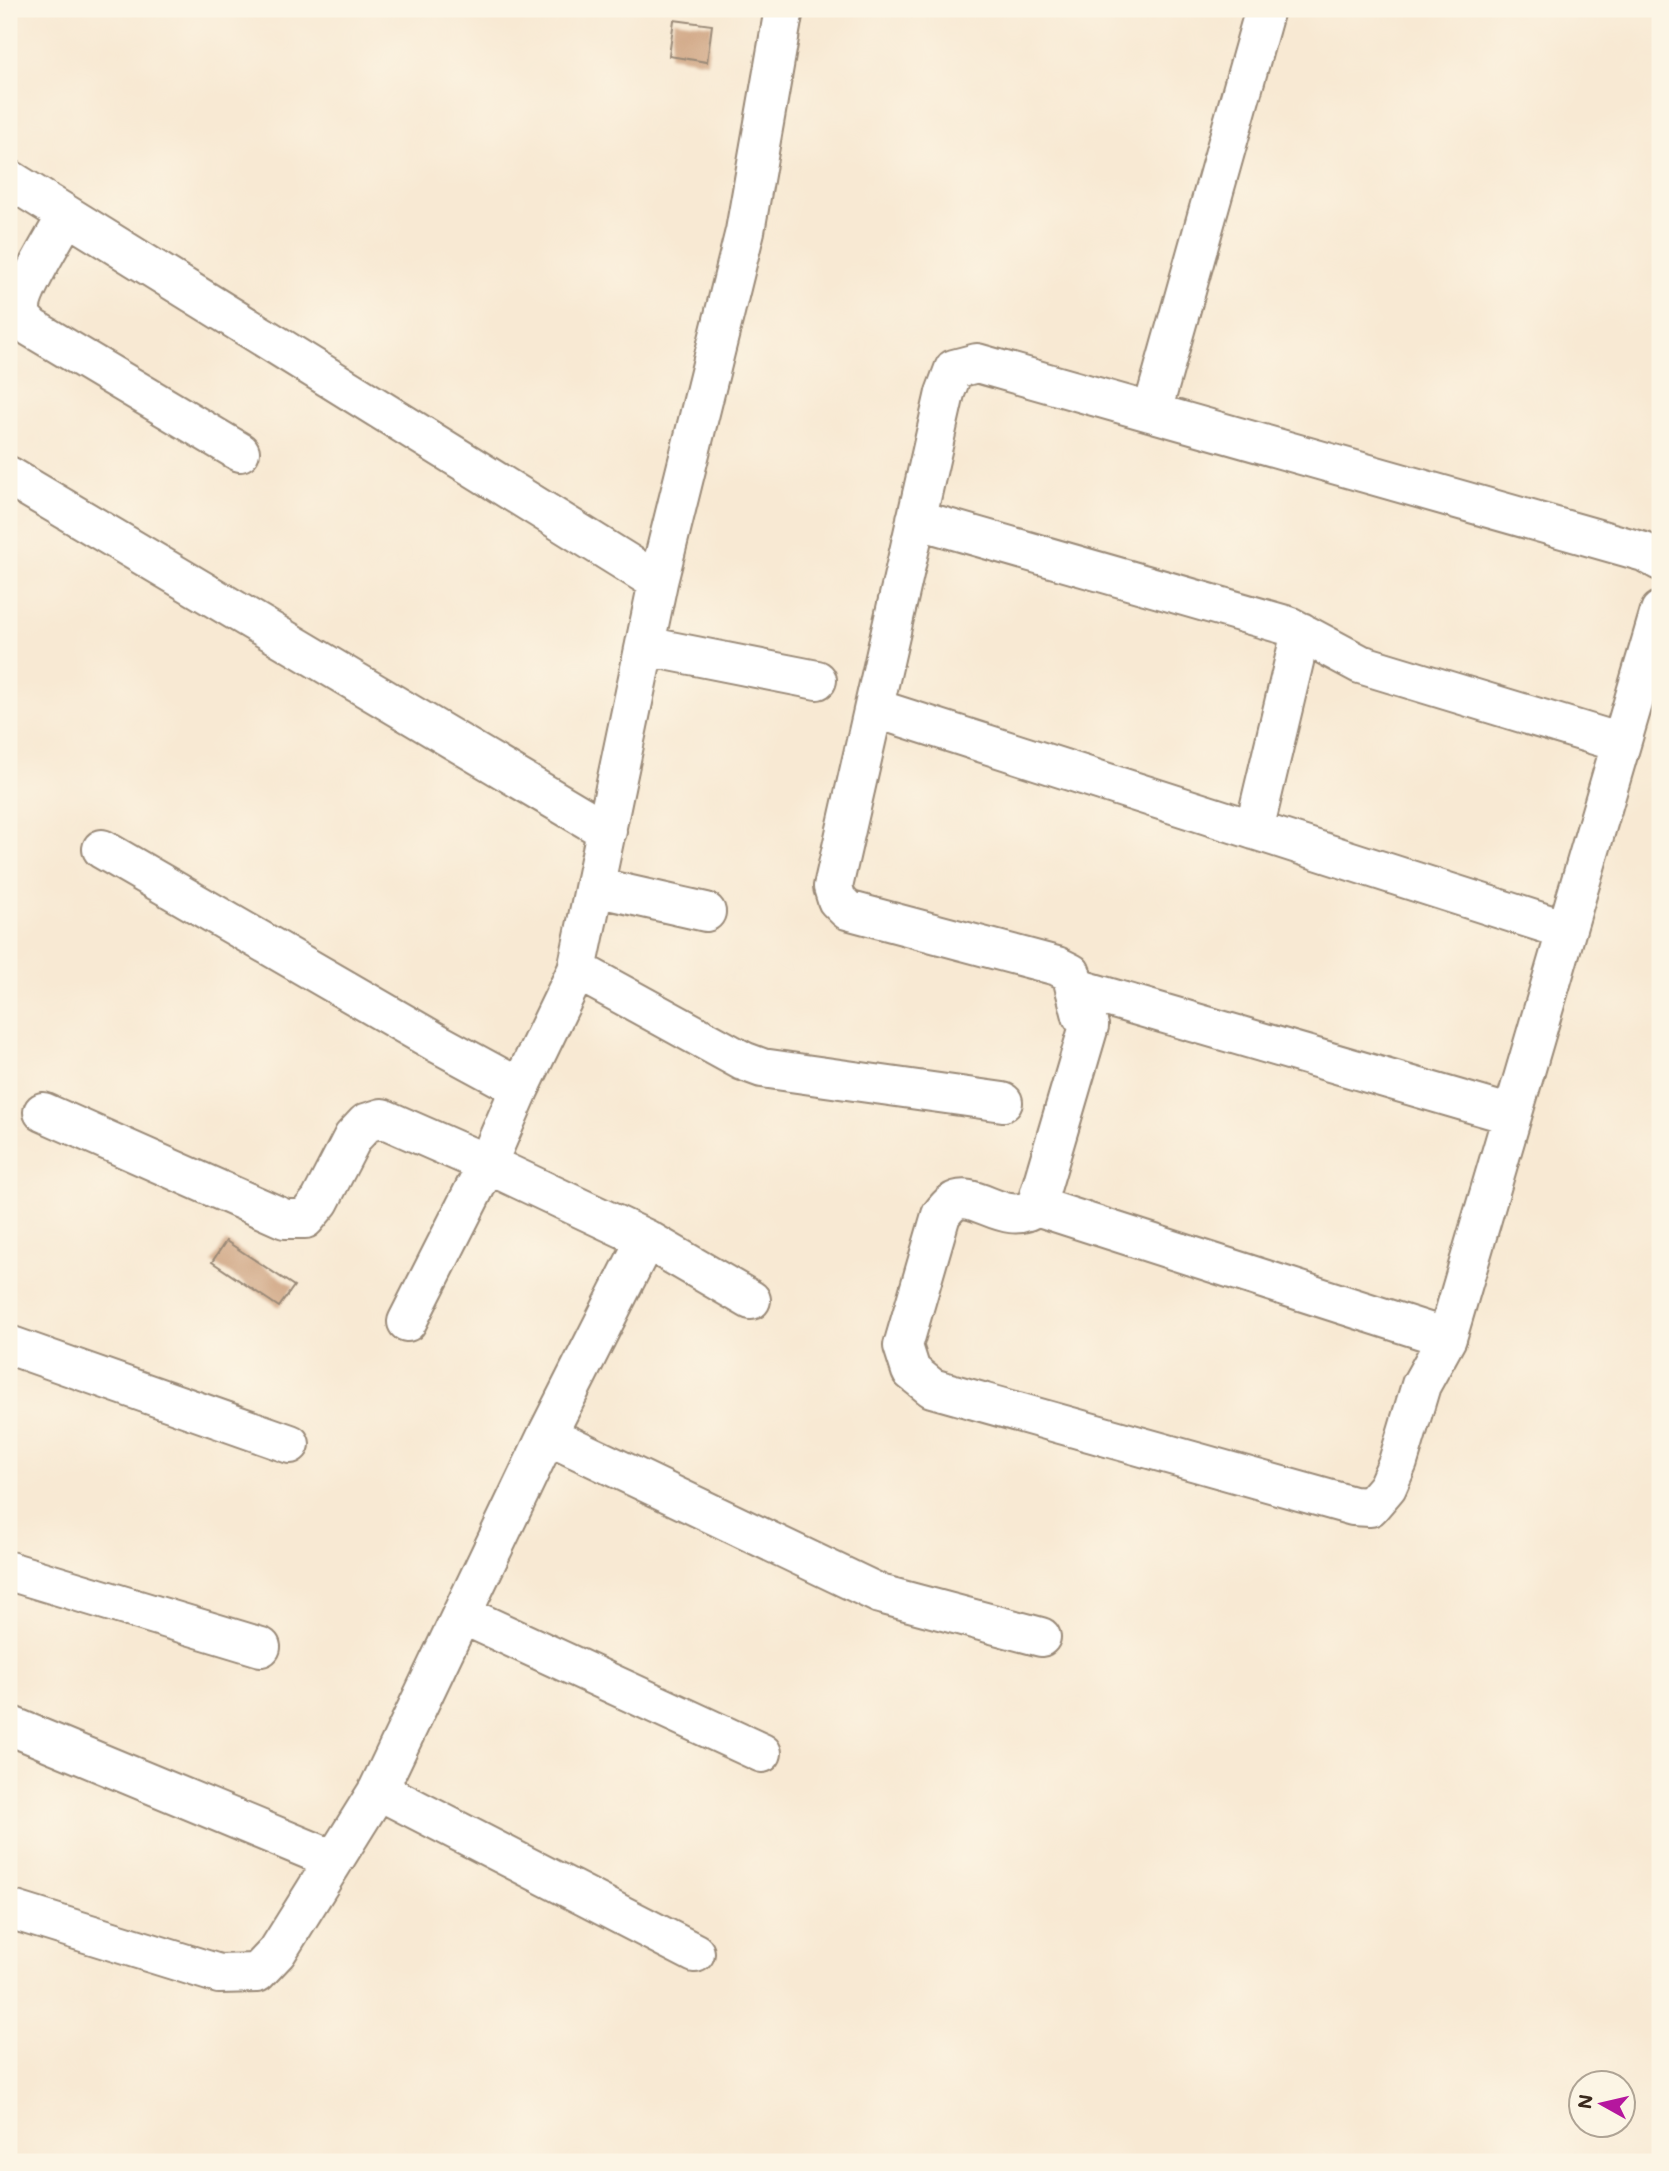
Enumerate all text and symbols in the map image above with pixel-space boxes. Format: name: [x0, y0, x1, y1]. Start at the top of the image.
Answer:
north arrow: [1568, 2070, 1638, 2140]
text: N: [1571, 2093, 1598, 2110]

